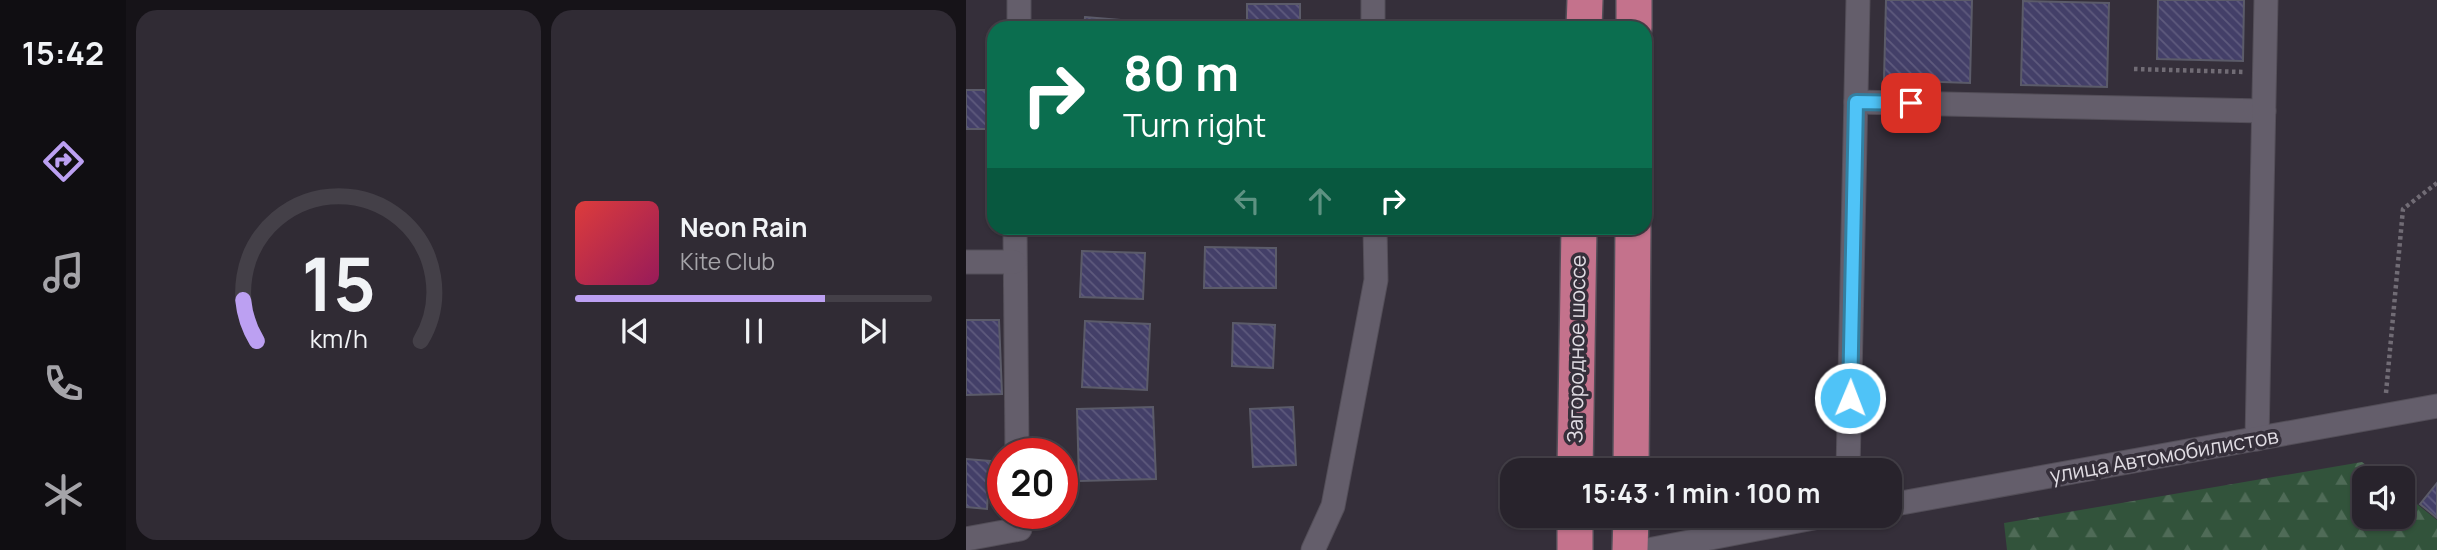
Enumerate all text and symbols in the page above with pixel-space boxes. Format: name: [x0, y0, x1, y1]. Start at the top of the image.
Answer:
text: 15:42: [22, 31, 104, 75]
text: 80 m: [1123, 39, 1239, 106]
icon: right: [1008, 49, 1099, 140]
pin: [1881, 73, 1941, 133]
icon: arrive: [1892, 84, 1930, 122]
text: Turn right: [1123, 103, 1266, 147]
icon: directions: [39, 137, 88, 186]
icon: left: [1228, 182, 1266, 220]
icon: ahead: [1301, 182, 1339, 220]
icon: right: [1374, 182, 1412, 220]
text: Neon Rain: [680, 209, 808, 245]
text: 15: [301, 233, 376, 333]
text: Kite Club: [680, 245, 775, 277]
icon: music: [39, 248, 88, 297]
street label: Загородное шоссе: [1560, 255, 1592, 443]
icon: previous: [616, 312, 654, 350]
icon: pause: [735, 312, 773, 350]
icon: next: [854, 312, 892, 350]
text: km/h: [309, 321, 368, 356]
icon: phone: [39, 359, 88, 408]
position arrow: [1813, 361, 1887, 435]
street label: улица Автомобилистов: [2047, 421, 2280, 489]
speed limit sign: 20: [987, 438, 1078, 529]
map controls: [2352, 466, 2415, 529]
button: sound: [2352, 466, 2415, 529]
icon: climate: [39, 470, 88, 519]
text: 15:43 · 1 min · 100 m: [1582, 475, 1820, 511]

